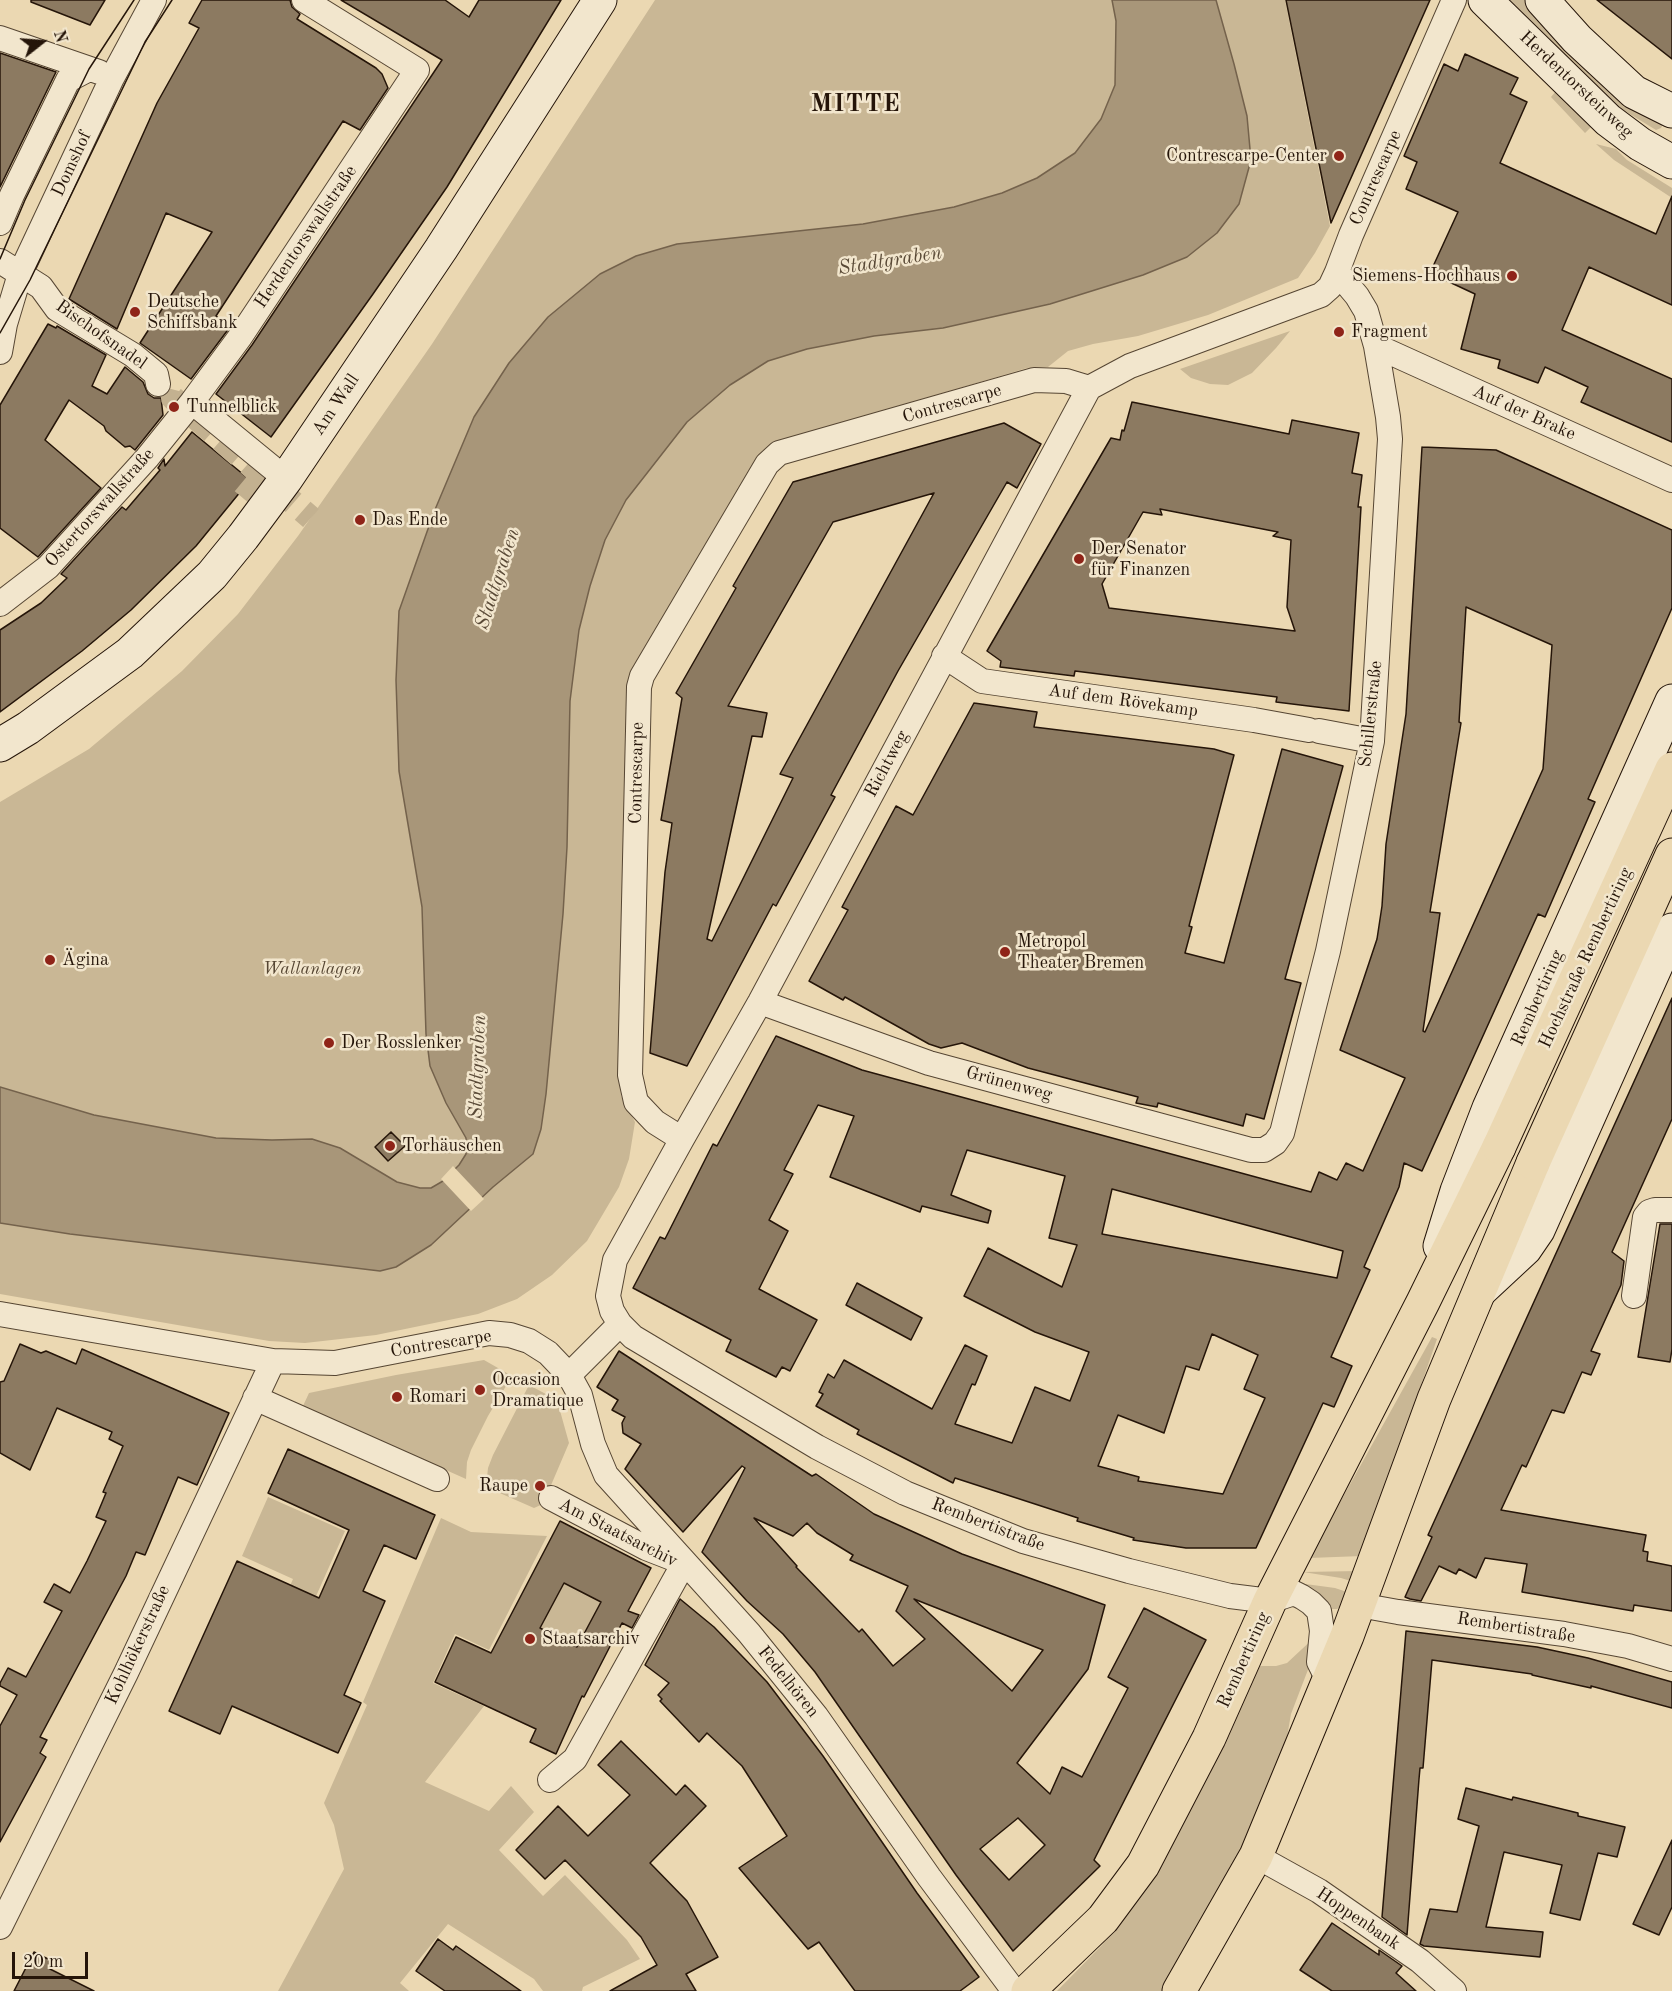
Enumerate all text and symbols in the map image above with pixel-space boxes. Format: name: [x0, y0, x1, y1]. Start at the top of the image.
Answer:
north arrow: [12, 12, 72, 72]
street label: Herdentorsteinweg: [1515, 27, 1637, 143]
text: N: [50, 29, 69, 45]
district label: MITTE: [811, 91, 901, 119]
street label: Contrescarpe: [1345, 127, 1407, 229]
street label: Domshof: [47, 128, 97, 200]
place label: Contrescarpe-Center: [1166, 145, 1327, 167]
marker: Contrescarpe-Center: [1332, 149, 1346, 163]
street label: Herdentorswallstraße: [250, 161, 362, 313]
water label: Stadtgraben: [836, 241, 944, 281]
place label: Siemens-Hochhaus: [1352, 265, 1500, 287]
marker: Siemens-Hochhaus: [1505, 269, 1519, 283]
place label: Deutsche Schiffsbank: [147, 291, 238, 334]
street label: Bischofsnadel: [51, 296, 151, 374]
marker: Deutsche Schiffsbank: [128, 305, 142, 319]
place label: Fragment: [1351, 321, 1428, 343]
marker: Fragment: [1332, 325, 1346, 339]
street label: Am Wall: [308, 370, 364, 440]
street label: Contrescarpe: [900, 380, 1004, 428]
street label: Auf der Brake: [1469, 381, 1579, 445]
place label: Tunnelblick: [186, 396, 277, 418]
marker: Tunnelblick: [167, 400, 181, 414]
street label: Ostertorswallstraße: [41, 444, 159, 572]
place label: Das Ende: [372, 509, 448, 531]
marker: Das Ende: [353, 513, 367, 527]
water label: Stadtgraben: [470, 526, 526, 632]
place label: Der Senator für Finanzen: [1091, 538, 1190, 580]
marker: Der Senator für Finanzen: [1072, 552, 1086, 566]
street label: Schillerstraße: [1355, 660, 1387, 768]
street label: Auf dem Rövekamp: [1047, 680, 1199, 722]
street label: Contrescarpe: [625, 722, 649, 824]
street label: Richtweg: [860, 727, 914, 801]
street label: Hochstraße Rembertiring: [1535, 864, 1637, 1052]
place label: Metropol Theater Bremen: [1017, 931, 1144, 974]
marker: Metropol Theater Bremen: [998, 945, 1012, 959]
street label: Rembertiring: [1507, 946, 1569, 1050]
place label: Ägina: [62, 949, 109, 971]
marker: Ägina: [43, 953, 57, 967]
park label: Wallanlagen: [262, 958, 362, 980]
water label: Stadtgraben: [464, 1014, 492, 1120]
place label: Der Rosslenker: [341, 1032, 461, 1054]
marker: Der Rosslenker: [322, 1036, 336, 1050]
street label: Grünenweg: [963, 1062, 1055, 1106]
place label: Torhäuschen: [402, 1135, 502, 1157]
marker: Torhäuschen: [383, 1139, 397, 1153]
street label: Contrescarpe: [389, 1325, 493, 1363]
place label: Occasion Dramatique: [492, 1369, 584, 1412]
marker: Occasion Dramatique: [473, 1383, 487, 1397]
place label: Romari: [409, 1386, 466, 1408]
marker: Romari: [390, 1390, 404, 1404]
place label: Raupe: [479, 1475, 528, 1497]
marker: Raupe: [533, 1479, 547, 1493]
street label: Rembertistraße: [928, 1493, 1048, 1557]
street label: Am Staatsarchiv: [555, 1494, 681, 1572]
street label: Kohlhökerstraße: [101, 1582, 175, 1708]
street label: Rembertiring: [1213, 1608, 1275, 1712]
street label: Rembertistraße: [1455, 1608, 1577, 1648]
place label: Staatsarchiv: [542, 1628, 640, 1650]
marker: Staatsarchiv: [523, 1632, 537, 1646]
street label: Fedelhören: [753, 1642, 823, 1722]
street label: Hoppenbank: [1312, 1883, 1404, 1955]
scale bar: [15, 1940, 92, 1978]
text: 20 m: [23, 1953, 63, 1971]

